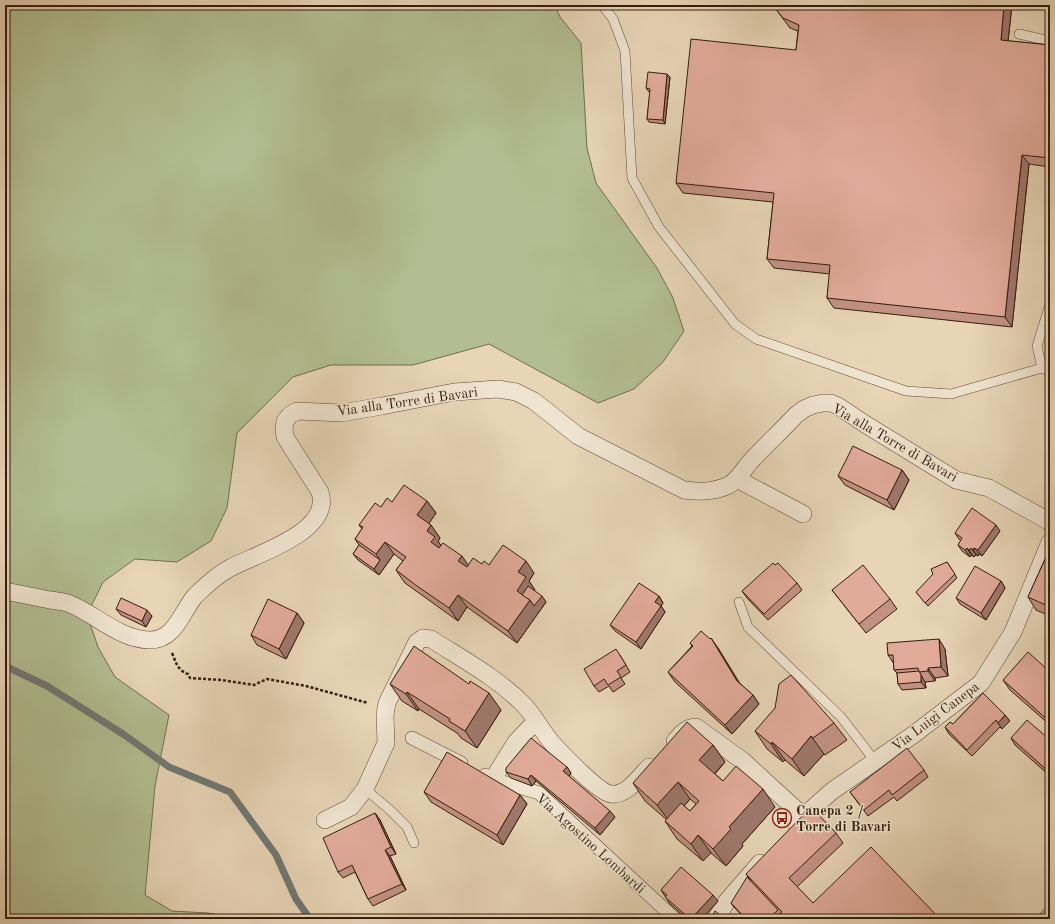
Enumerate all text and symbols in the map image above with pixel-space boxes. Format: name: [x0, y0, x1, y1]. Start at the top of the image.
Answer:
street label: Via alla Torre di Bavari: [336, 385, 479, 419]
street label: Via alla Torre di Bavari: [829, 401, 960, 485]
street label: Via Luigi Canepa: [889, 680, 982, 754]
street label: Via Agostino Lombardi: [533, 791, 648, 896]
place label: Canepa 2 / Torre di Bavari: [796, 804, 891, 834]
bus stop icon: Canepa 2 / Torre di Bavari: [771, 807, 793, 829]

